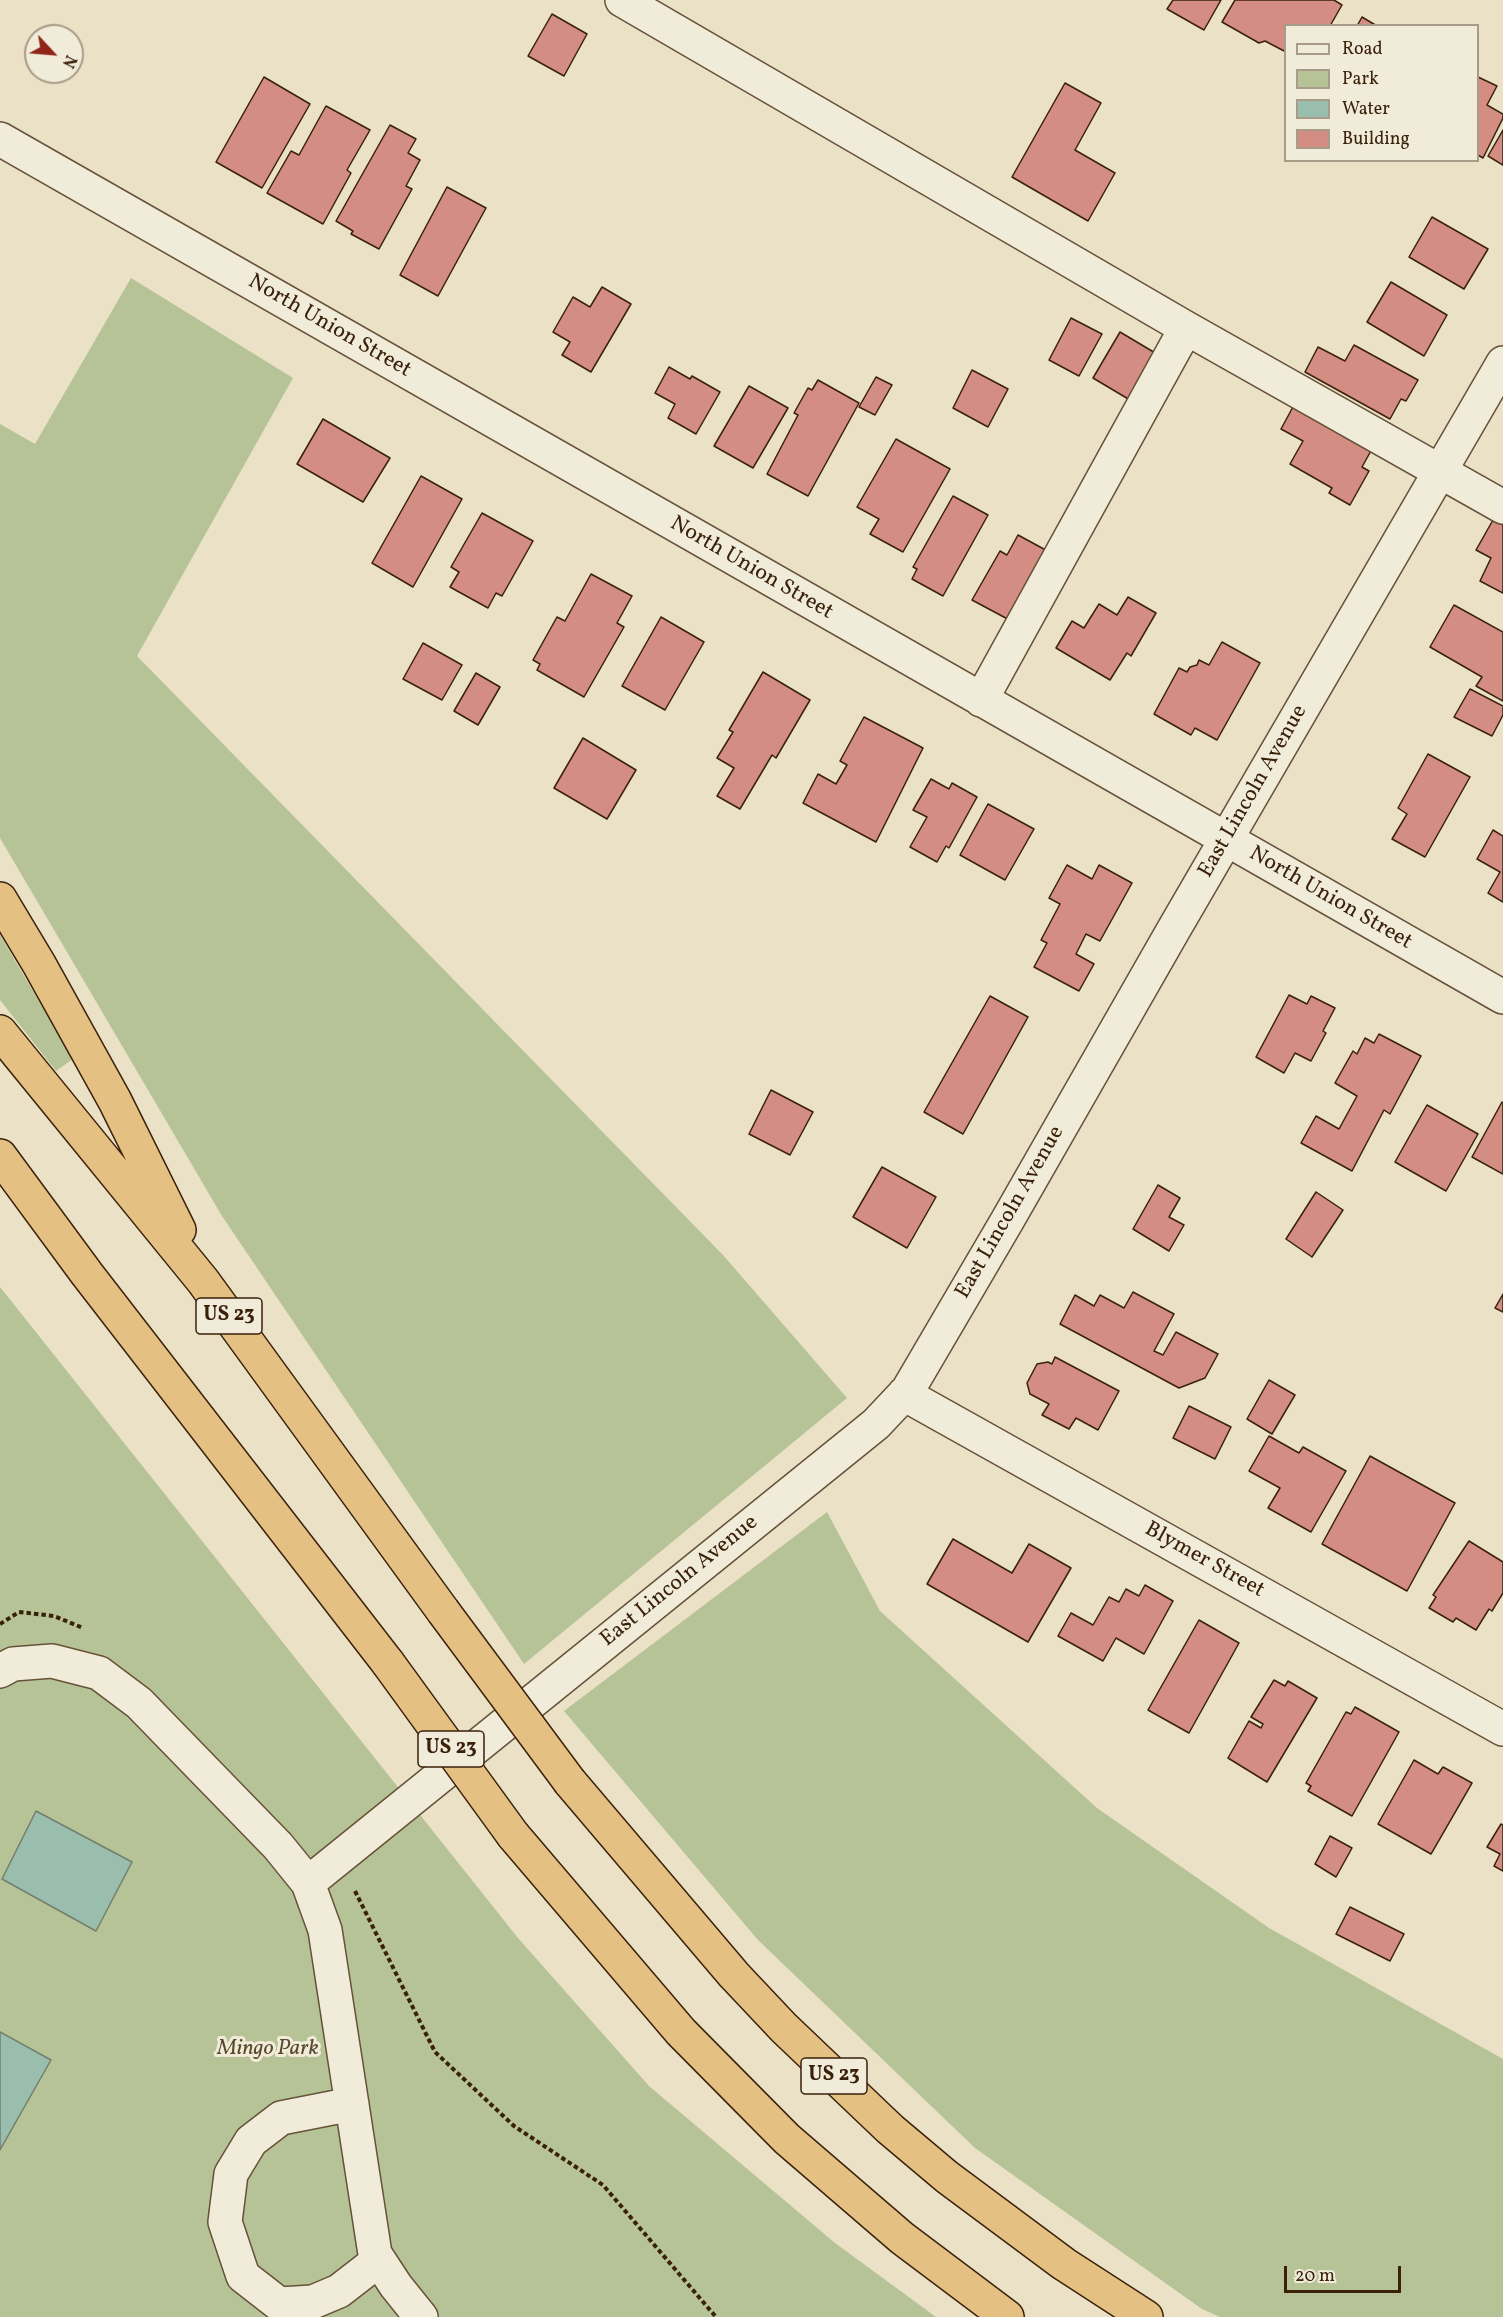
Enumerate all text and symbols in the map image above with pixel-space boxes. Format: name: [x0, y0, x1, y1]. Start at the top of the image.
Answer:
north arrow: [24, 24, 84, 84]
legend: [1284, 24, 1479, 162]
text: Road: [1342, 37, 1383, 62]
text: N: [56, 51, 81, 71]
text: Park: [1342, 67, 1379, 92]
text: Water: [1342, 97, 1390, 122]
text: Building: [1342, 127, 1410, 152]
street label: North Union Street: [243, 270, 415, 384]
street label: North Union Street: [665, 512, 837, 626]
street label: East Lincoln Avenue: [1194, 701, 1314, 883]
street label: North Union Street: [1244, 842, 1416, 956]
street label: East Lincoln Avenue: [951, 1122, 1071, 1304]
road number: US 23: [196, 1298, 262, 1334]
street label: East Lincoln Avenue: [596, 1510, 764, 1654]
street label: Blymer Street: [1139, 1517, 1269, 1605]
road number: US 23: [418, 1731, 484, 1767]
park label: Mingo Park: [217, 2037, 319, 2063]
road number: US 23: [801, 2058, 867, 2094]
scale bar: [1287, 2254, 1404, 2292]
text: 20 m: [1295, 2264, 1335, 2289]

